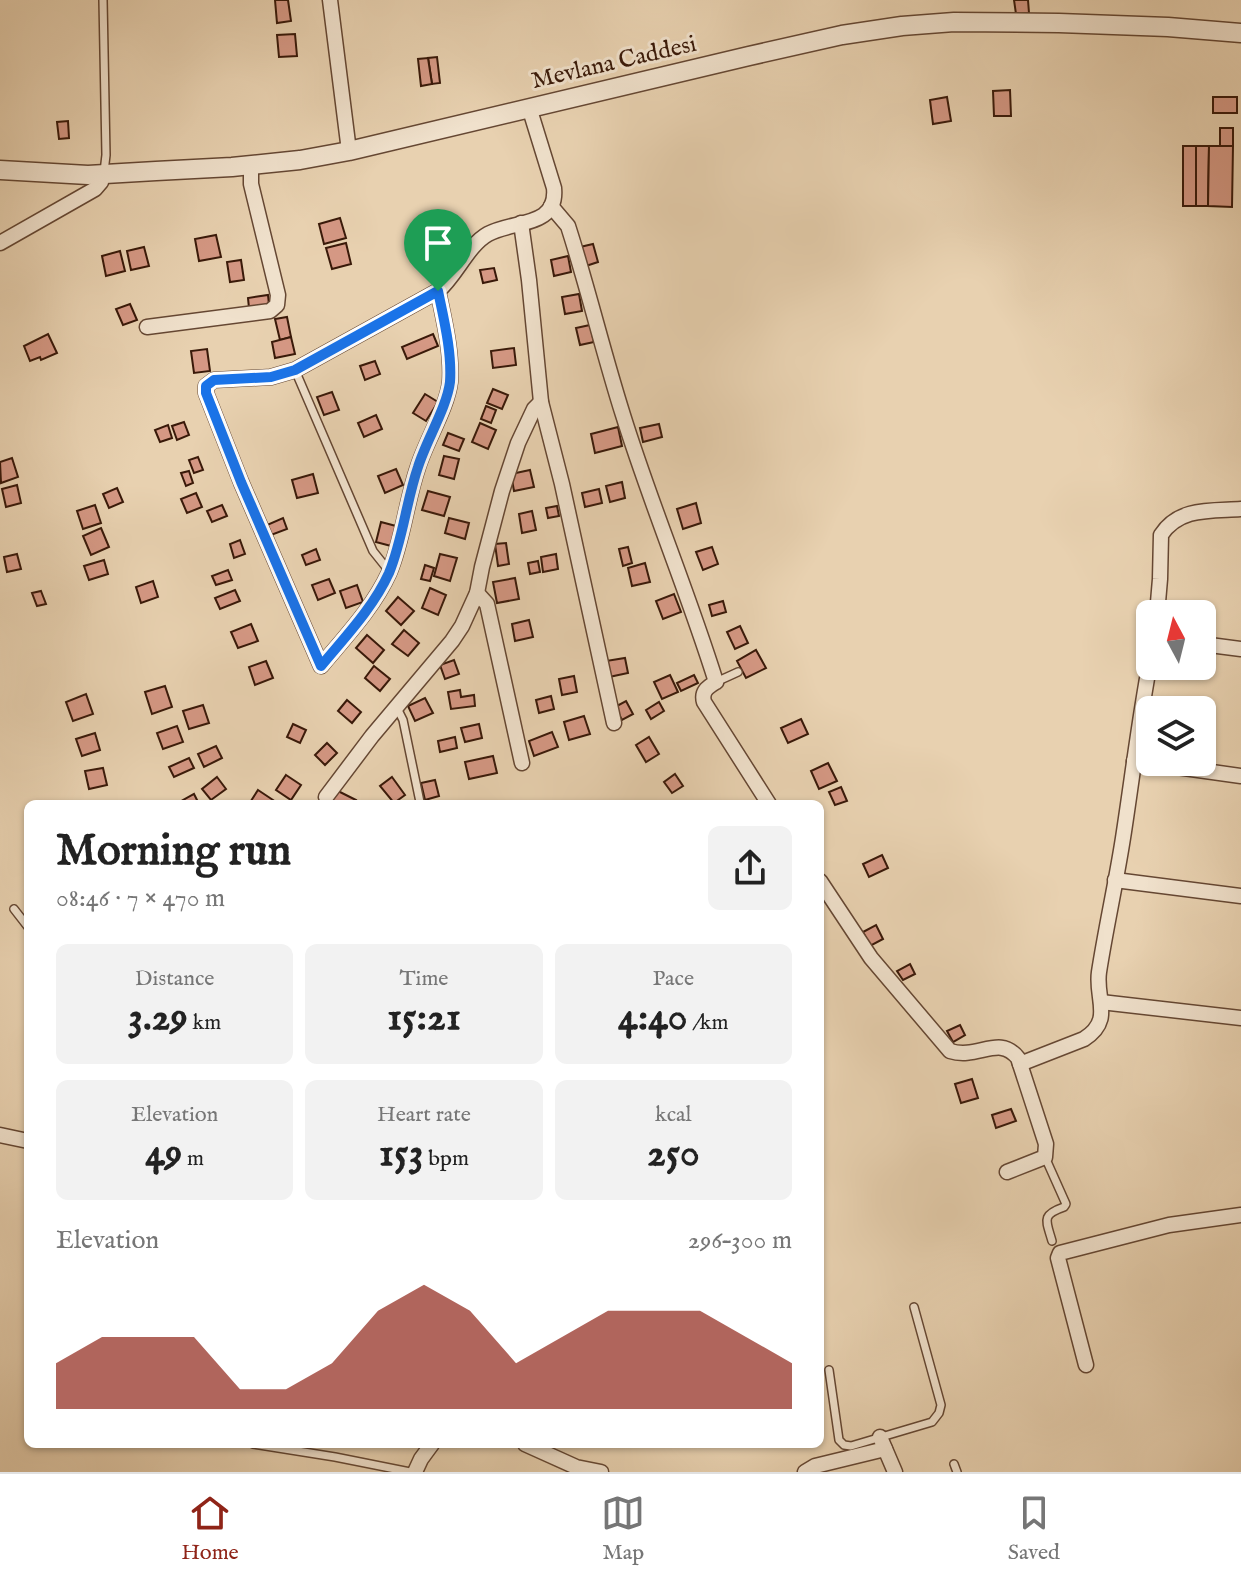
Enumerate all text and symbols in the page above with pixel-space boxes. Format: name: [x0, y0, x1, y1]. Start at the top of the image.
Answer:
street label: Mevlana Caddesi: [529, 29, 699, 97]
pin: [404, 209, 472, 291]
icon: arrive: [416, 221, 460, 265]
north arrow: [1136, 600, 1216, 680]
map controls: [1136, 600, 1216, 776]
button: layers: [1136, 696, 1216, 776]
text: Morning run: [56, 824, 291, 880]
button: share: [708, 826, 792, 910]
text: 08:46 · 7 × 470 m: [56, 882, 225, 915]
text: Distance: [135, 965, 214, 993]
text: Time: [400, 965, 448, 993]
text: Pace: [653, 965, 694, 993]
text: 3.29: [128, 993, 188, 1044]
text: 15:21: [387, 993, 461, 1044]
text: 4:40: [618, 993, 687, 1044]
text: km: [188, 1009, 221, 1037]
text: /km: [687, 1009, 729, 1037]
text: Elevation: [131, 1101, 218, 1129]
text: Heart rate: [377, 1101, 471, 1129]
text: kcal: [655, 1101, 692, 1129]
text: 49: [145, 1129, 182, 1180]
text: 153: [379, 1129, 423, 1180]
text: 250: [647, 1129, 700, 1180]
text: m: [182, 1145, 204, 1173]
text: bpm: [423, 1145, 469, 1173]
text: Elevation: [56, 1224, 159, 1257]
text: 296–300 m: [688, 1224, 792, 1257]
tab: Home: [181, 1491, 239, 1567]
tab: Map: [601, 1491, 645, 1567]
tab: Saved: [1008, 1491, 1060, 1567]

